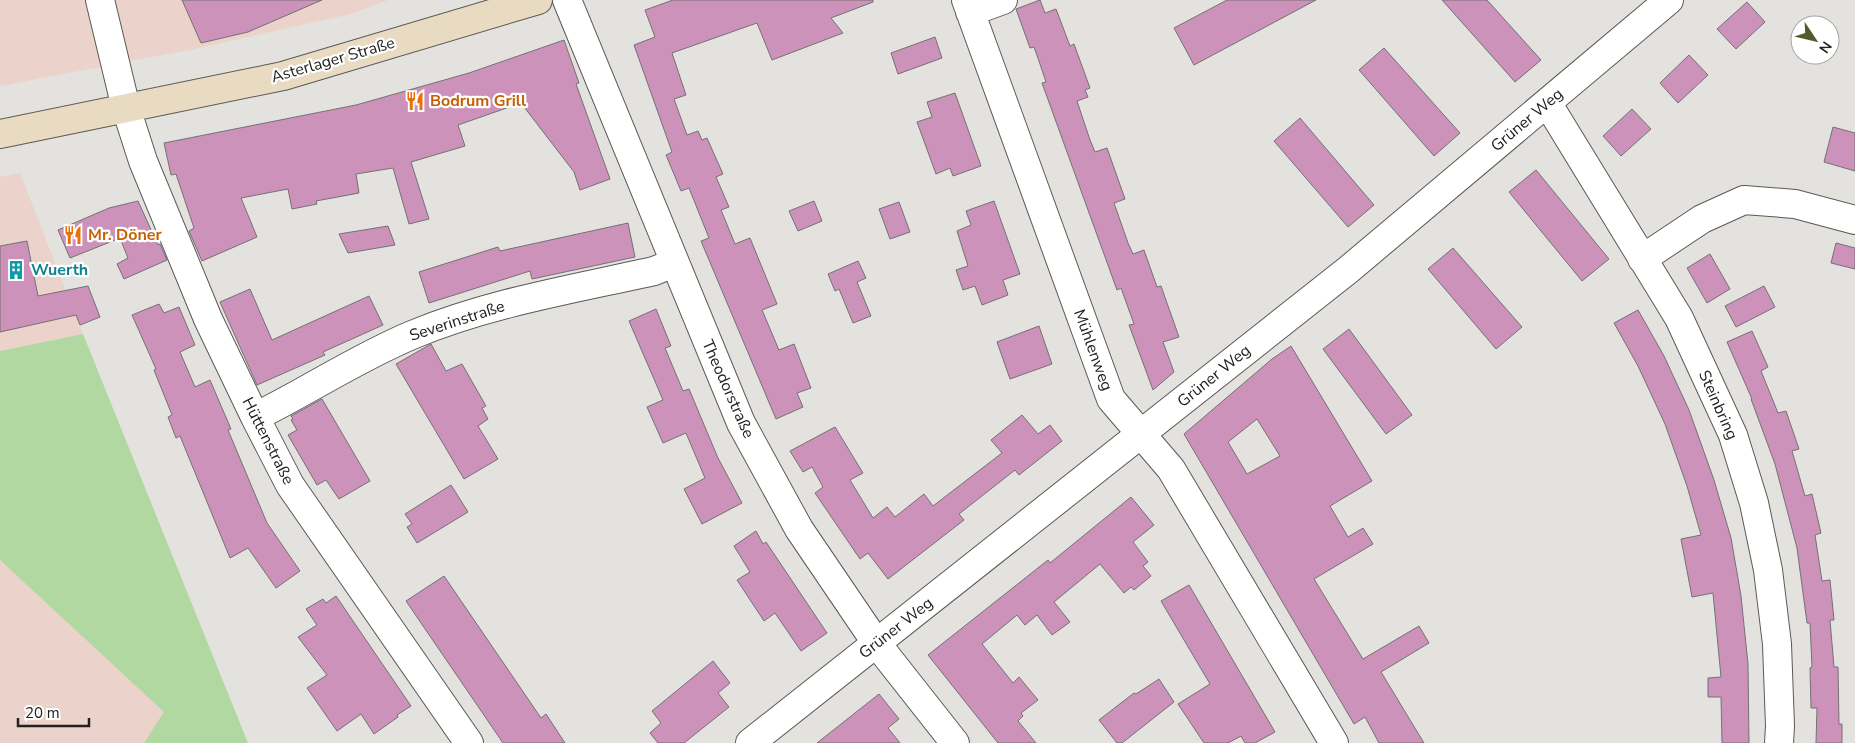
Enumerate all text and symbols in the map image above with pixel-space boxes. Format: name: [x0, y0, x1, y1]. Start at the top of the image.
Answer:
north arrow: [1790, 15, 1840, 65]
street label: Asterlager Straße: [269, 32, 397, 88]
text: N: [1814, 37, 1836, 57]
street label: Grüner Weg: [1486, 83, 1568, 157]
restaurant icon: Bodrum Grill: [404, 90, 426, 112]
place label: Bodrum Grill: [430, 90, 526, 112]
restaurant icon: Mr. Döner: [62, 224, 84, 246]
place label: Mr. Döner: [88, 224, 163, 246]
building icon: Wuerth: [5, 259, 27, 281]
place label: Wuerth: [31, 259, 88, 281]
street label: Severinstraße: [406, 295, 508, 347]
street label: Mühlenweg: [1068, 306, 1118, 394]
street label: Theodorstraße: [696, 336, 760, 442]
street label: Grüner Weg: [1173, 340, 1255, 412]
street label: Steinbring: [1693, 367, 1743, 443]
street label: Hüttenstraße: [237, 394, 299, 488]
street label: Grüner Weg: [854, 592, 938, 664]
scale bar: [18, 696, 89, 728]
text: 20 m: [25, 703, 60, 723]

